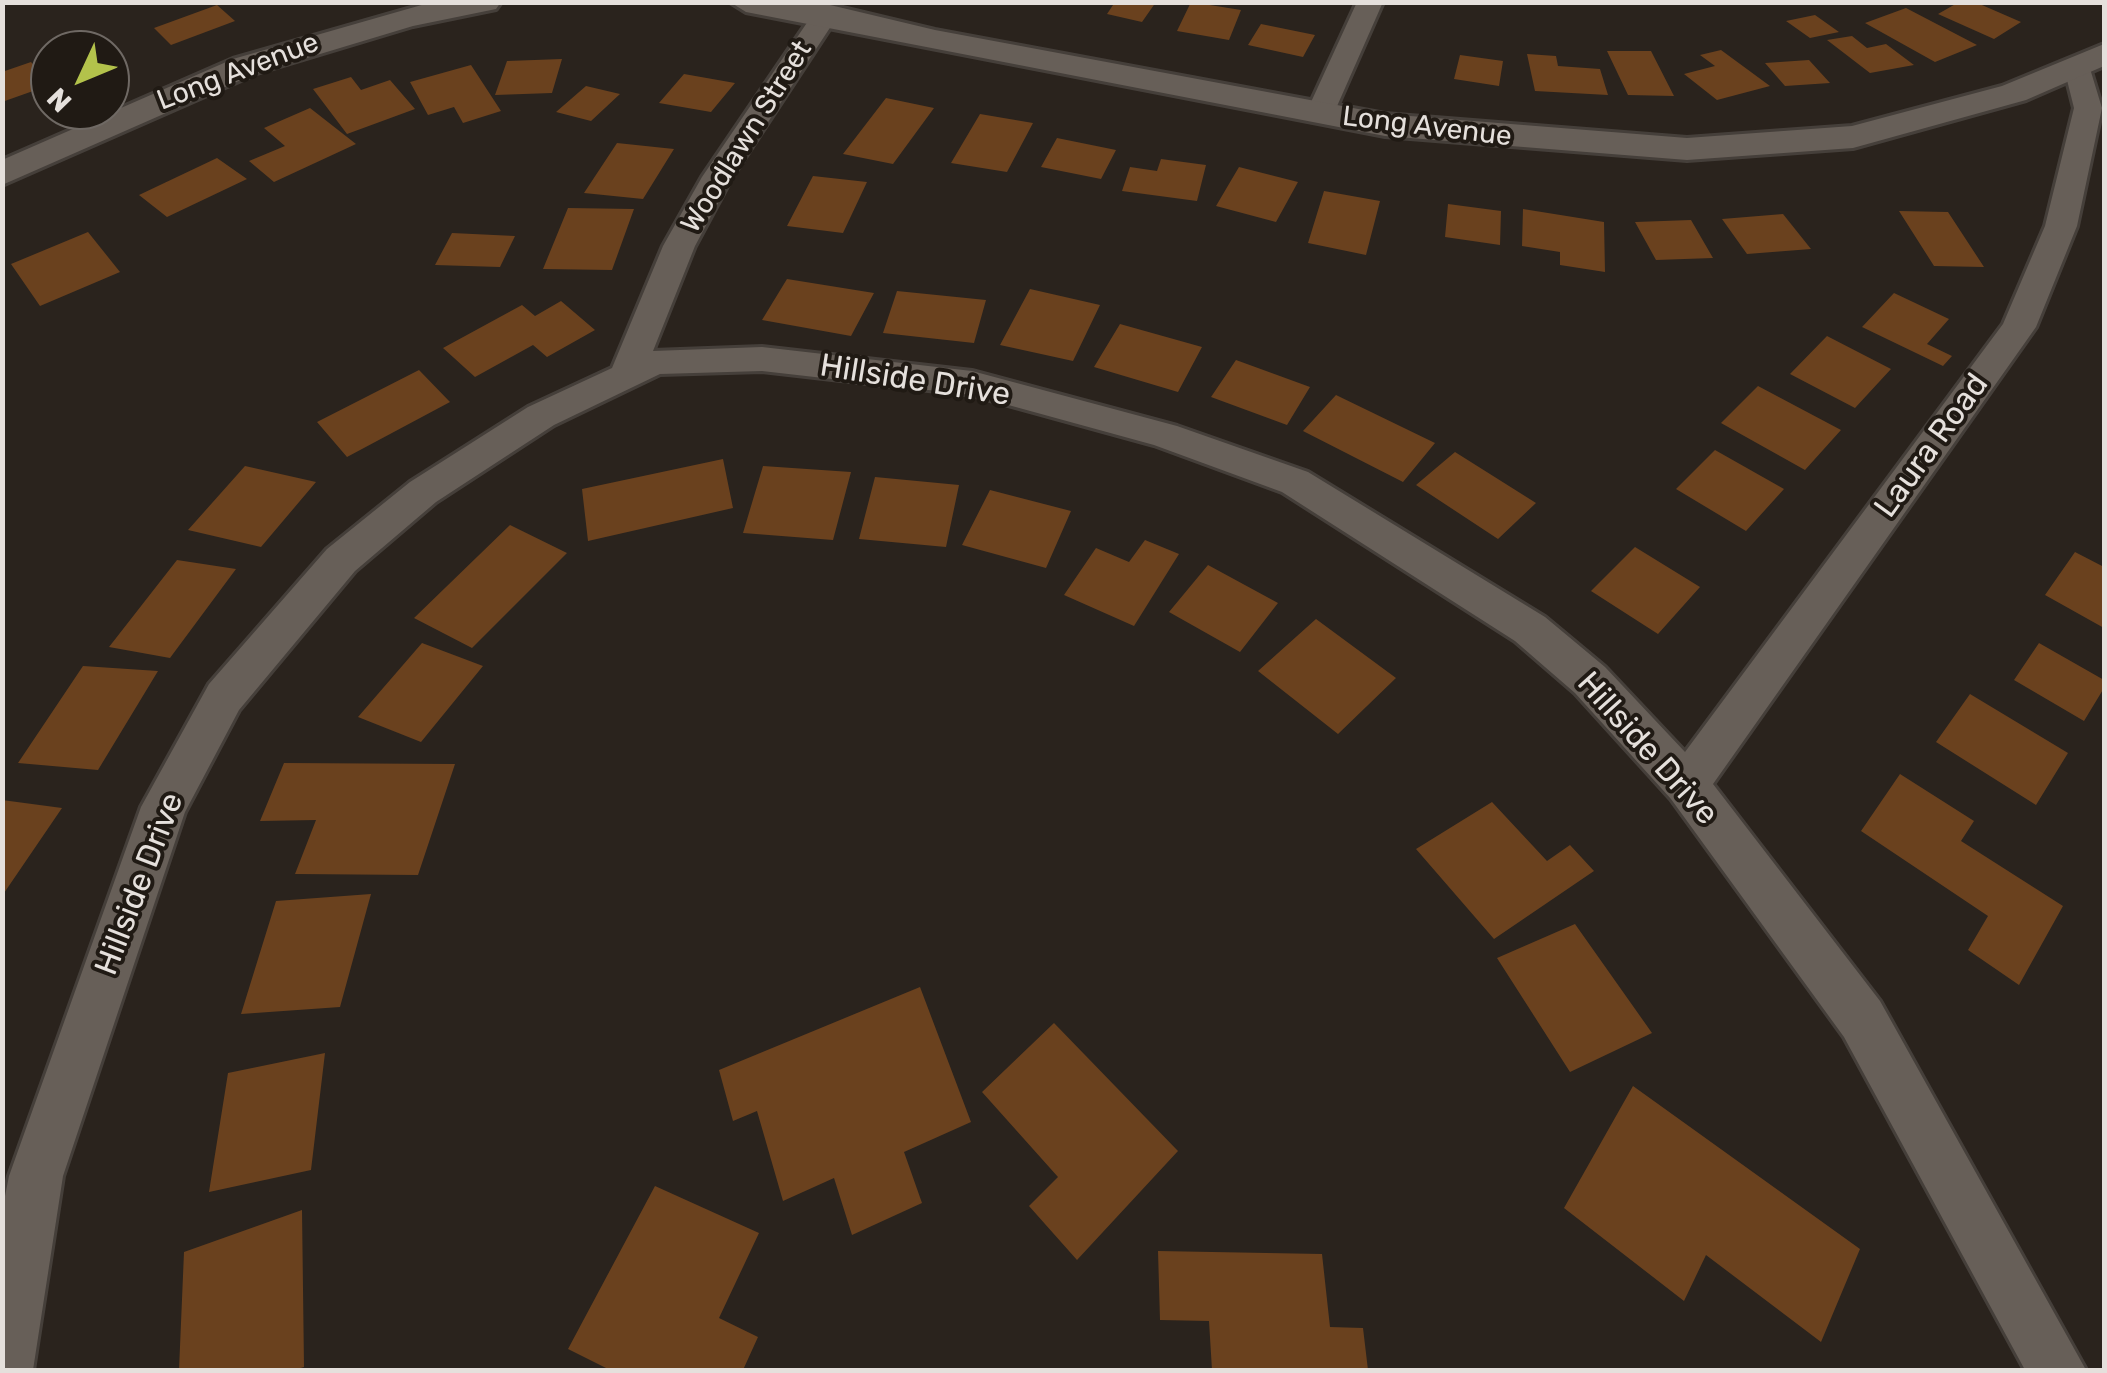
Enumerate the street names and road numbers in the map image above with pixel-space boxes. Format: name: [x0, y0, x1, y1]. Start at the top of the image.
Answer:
street label: Long Avenue: [153, 26, 323, 118]
street label: Woodlawn Street: [674, 35, 820, 239]
street label: Long Avenue: [1341, 100, 1513, 154]
street label: Hillside Drive: [817, 347, 1013, 415]
street label: Laura Road: [1867, 367, 1997, 525]
street label: Hillside Drive: [1568, 665, 1726, 833]
street label: Hillside Drive: [88, 787, 192, 981]

